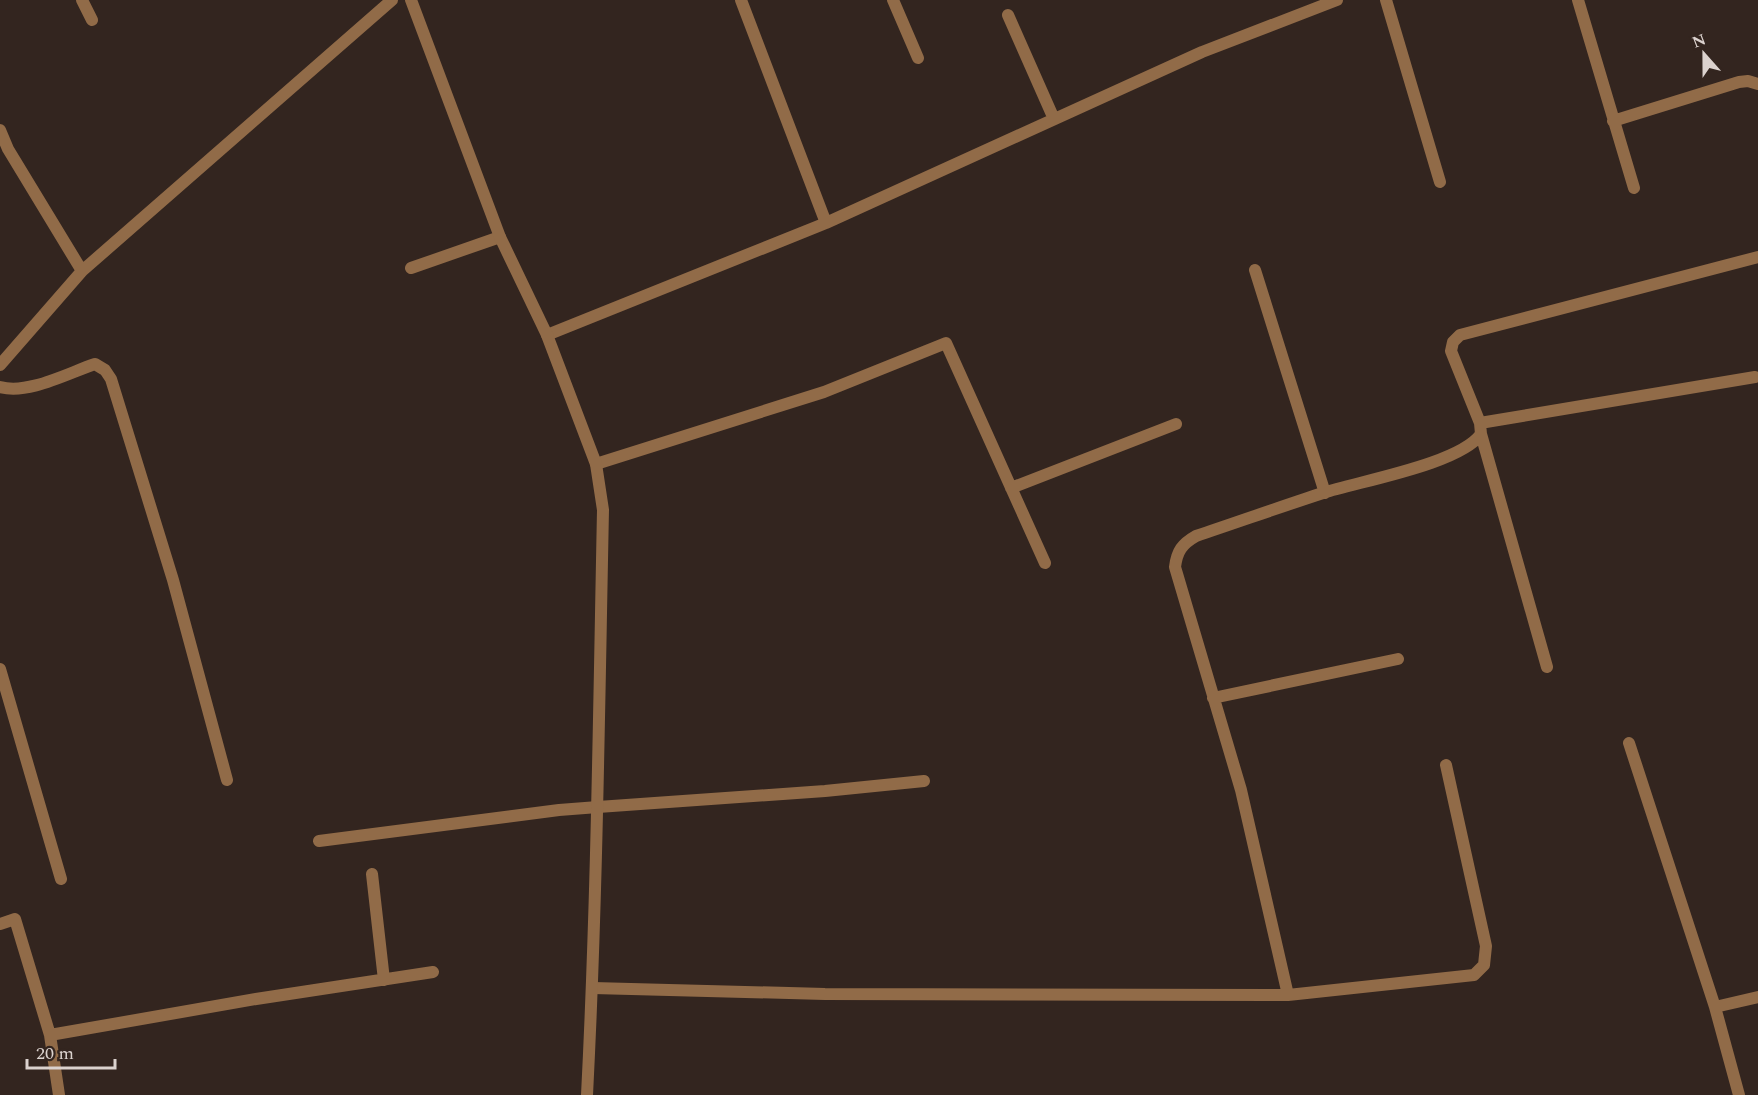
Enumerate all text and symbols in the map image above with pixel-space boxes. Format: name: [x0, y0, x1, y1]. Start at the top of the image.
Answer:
north arrow: [1674, 24, 1734, 84]
text: N: [1689, 27, 1709, 54]
scale bar: [27, 1032, 116, 1070]
text: 20 m: [36, 1040, 74, 1067]

